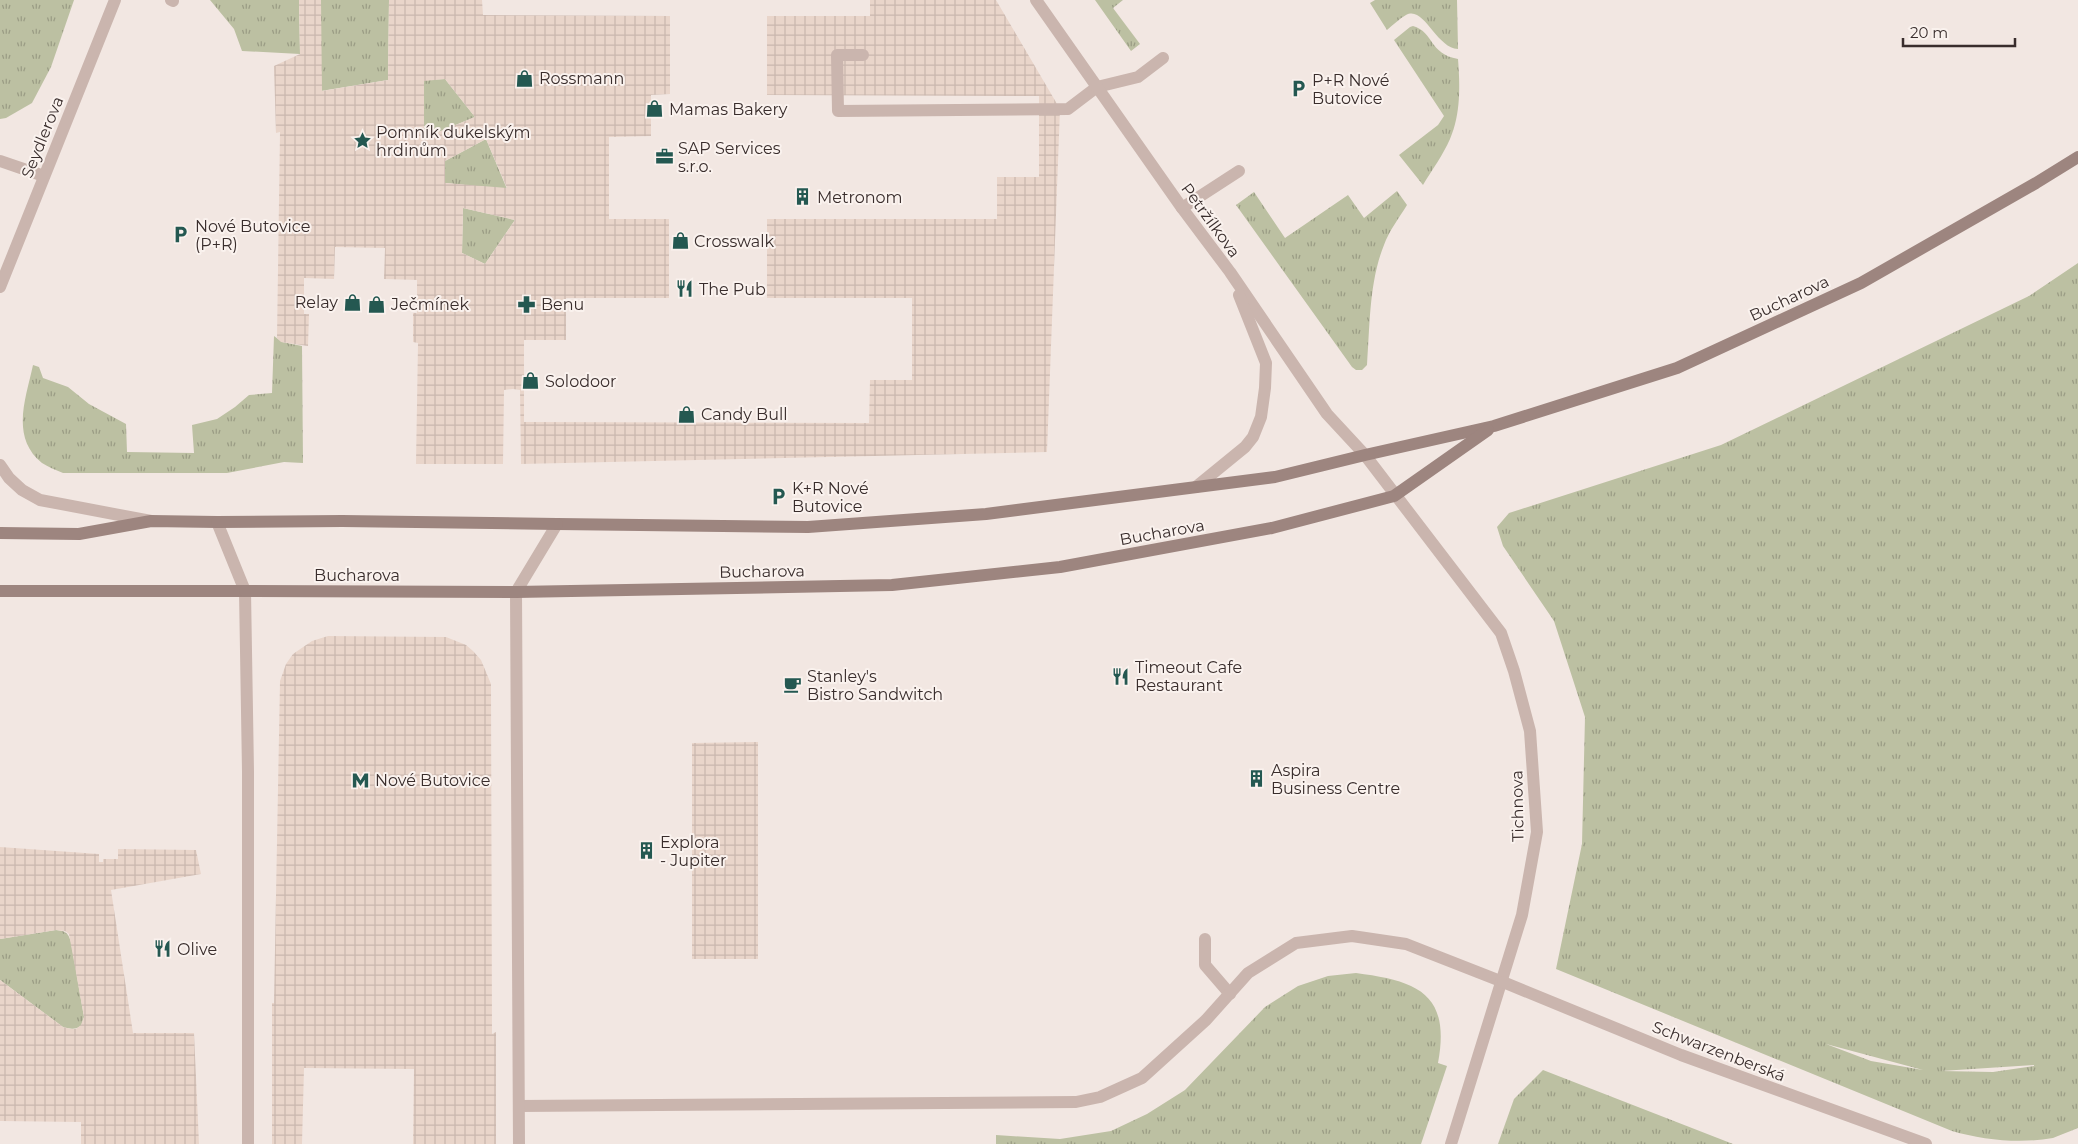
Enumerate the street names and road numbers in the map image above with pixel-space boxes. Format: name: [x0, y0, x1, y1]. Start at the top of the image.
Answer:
street label: Seydlerova: [17, 94, 67, 181]
street label: Petržílkova: [1177, 179, 1244, 261]
street label: Bucharova: [1746, 272, 1832, 325]
street label: Bucharova: [1118, 516, 1206, 549]
street label: Bucharova: [719, 561, 805, 582]
street label: Bucharova: [314, 566, 400, 585]
street label: Tichnova: [1507, 770, 1528, 842]
street label: Schwarzenberská: [1650, 1017, 1788, 1086]

